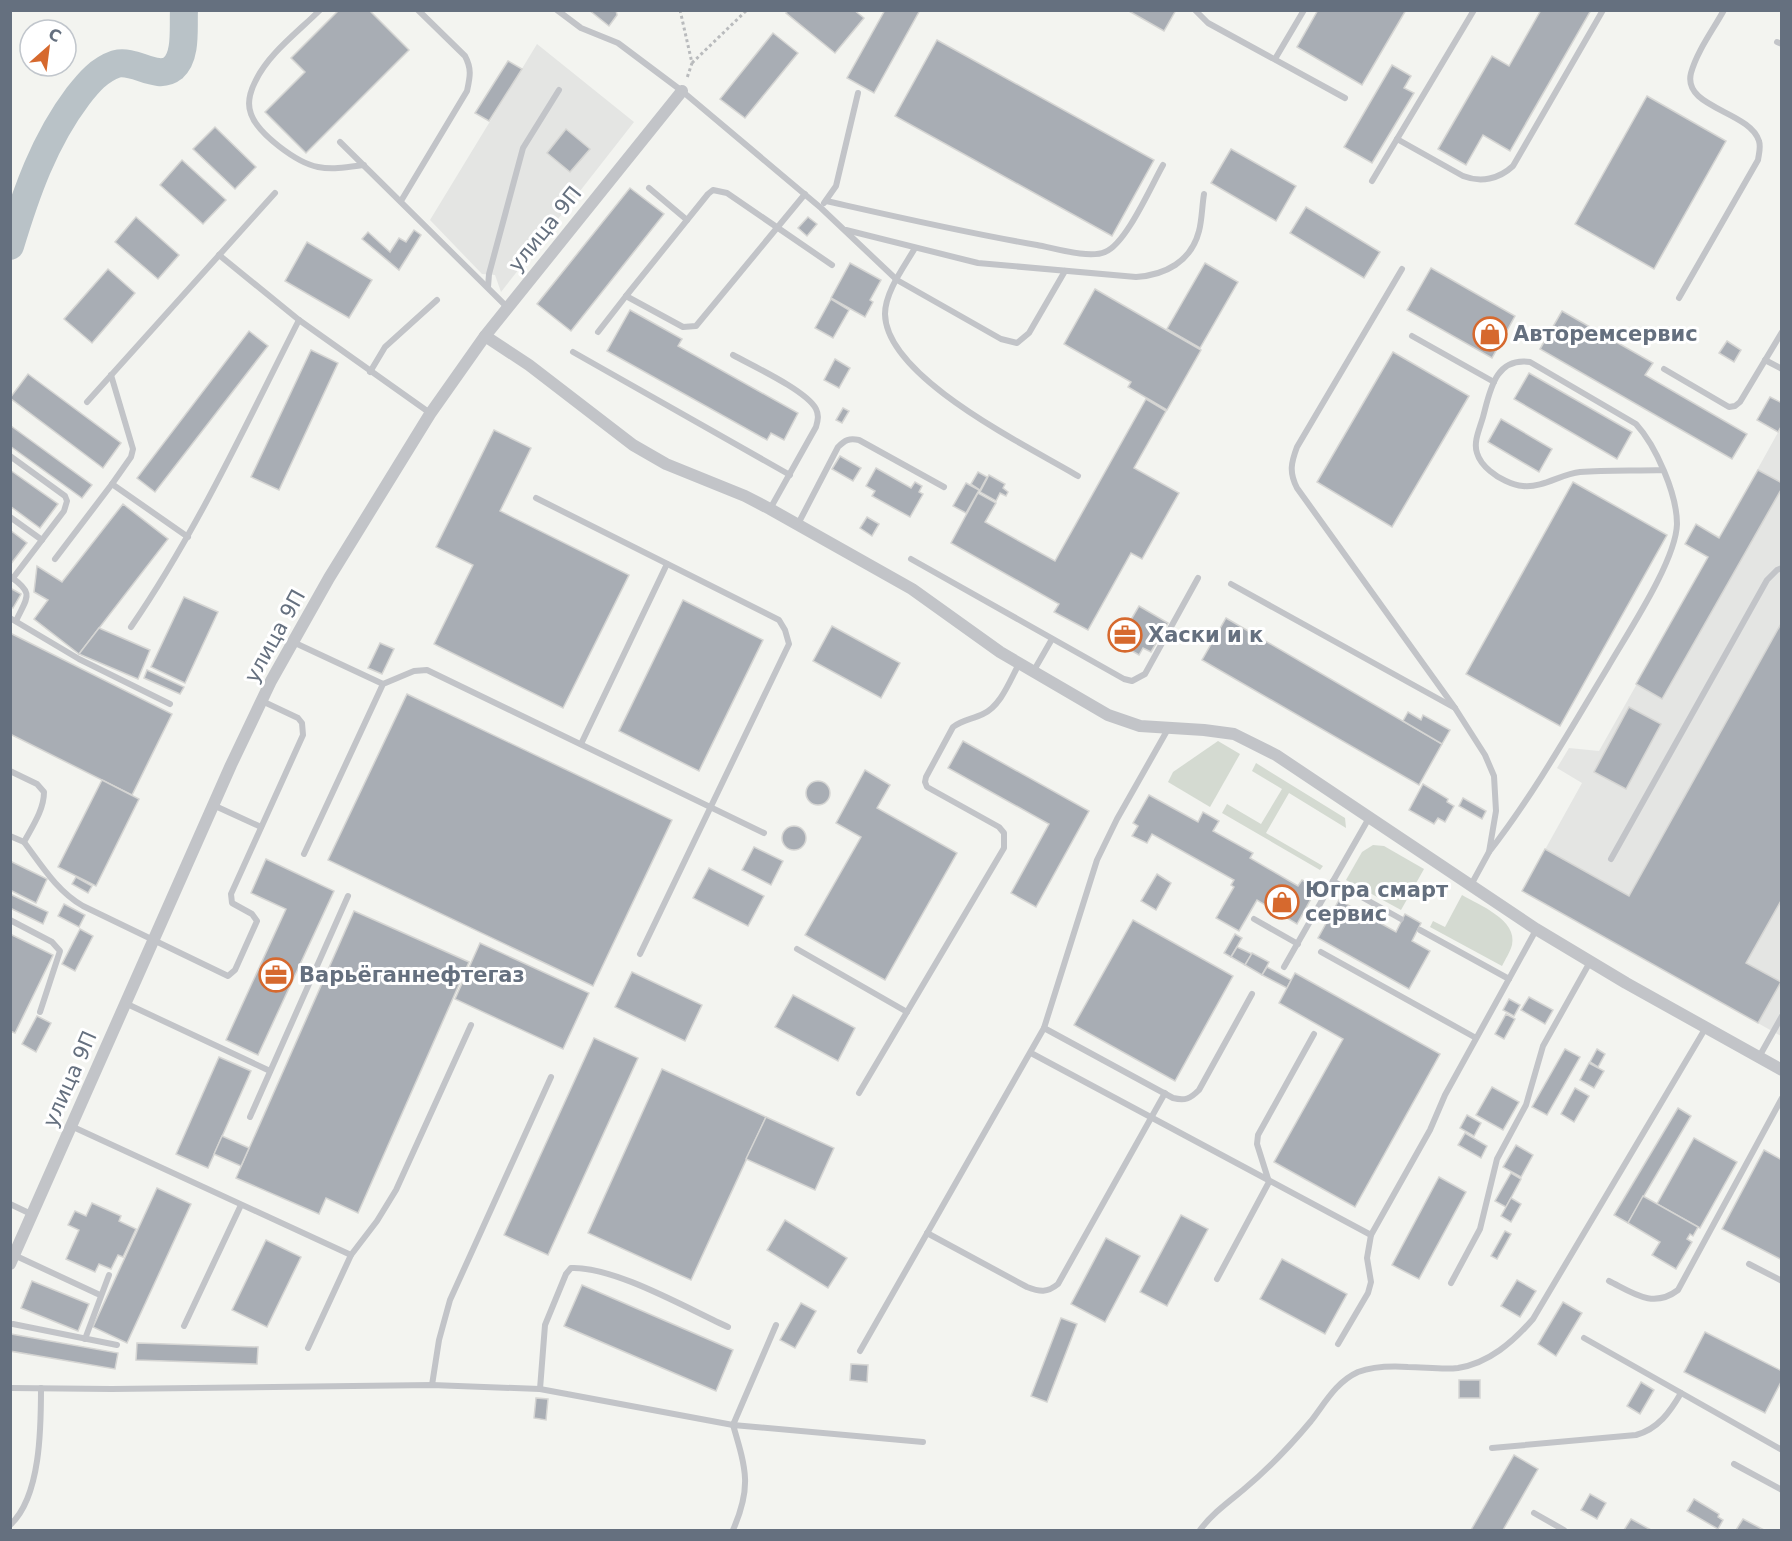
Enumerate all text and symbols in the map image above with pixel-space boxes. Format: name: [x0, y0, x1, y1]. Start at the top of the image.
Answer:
north arrow: [18, 18, 78, 78]
text: С: [45, 24, 64, 46]
street label: улица 9П: [503, 182, 587, 276]
shop icon: Авторемсервис: [1472, 316, 1508, 352]
place label: Авторемсервис: [1513, 322, 1698, 346]
street label: улица 9П: [240, 585, 310, 687]
office icon: Хаски и к: [1107, 617, 1143, 653]
place label: Хаски и к: [1148, 623, 1263, 647]
place label: Югра смарт сервис: [1305, 878, 1449, 926]
shop icon: Югра смарт сервис: [1264, 884, 1300, 920]
office icon: Варьёганнефтегаз: [258, 957, 294, 993]
place label: Варьёганнефтегаз: [299, 963, 525, 987]
street label: улица 9П: [38, 1027, 102, 1131]

